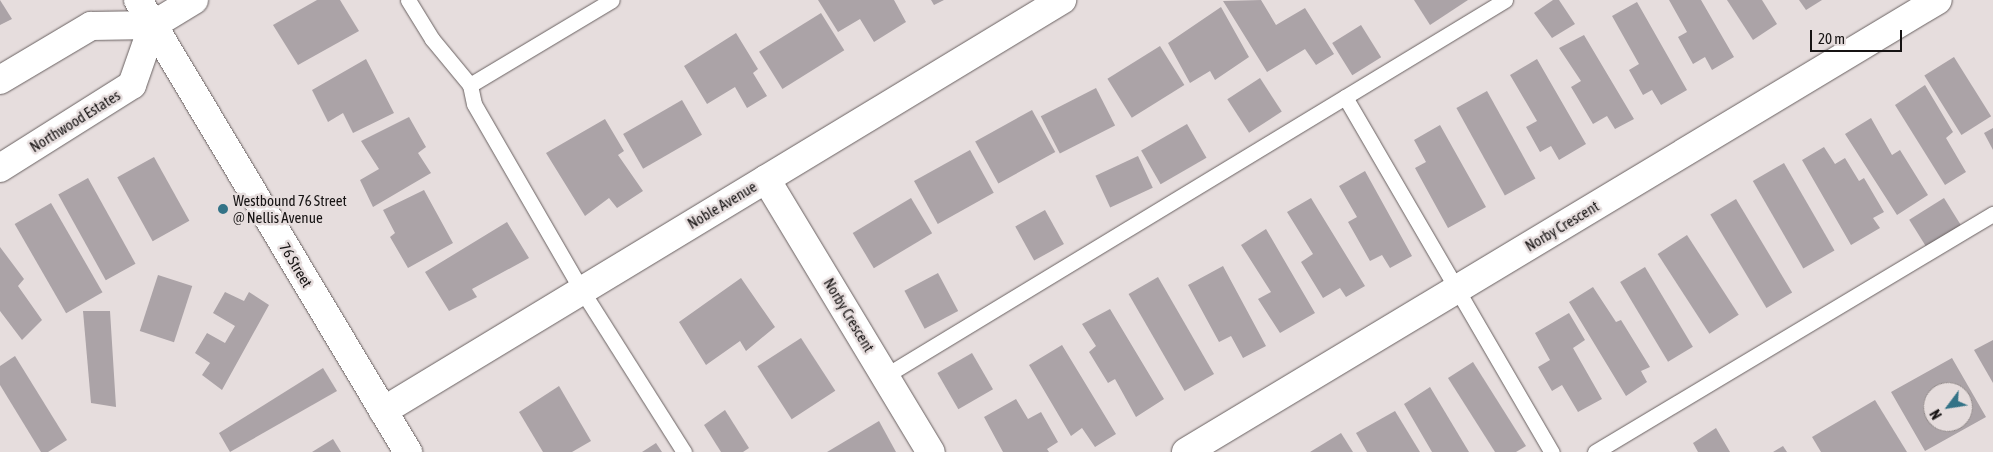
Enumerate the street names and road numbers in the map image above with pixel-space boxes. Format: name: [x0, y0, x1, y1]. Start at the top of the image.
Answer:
street label: Northwood Estates: [27, 86, 123, 156]
street label: Noble Avenue: [684, 177, 760, 233]
street label: Norby Crescent: [1522, 197, 1602, 255]
street label: 76 Street: [276, 239, 316, 291]
street label: Norby Crescent: [820, 275, 878, 355]

